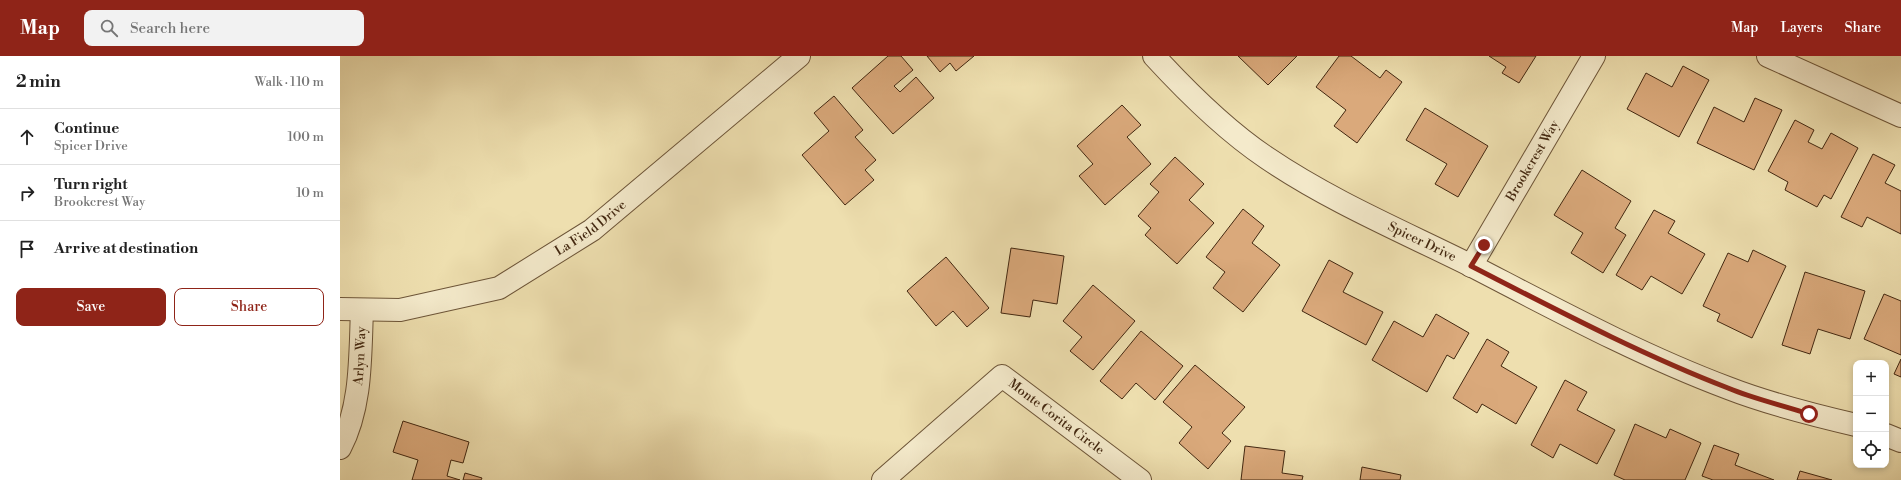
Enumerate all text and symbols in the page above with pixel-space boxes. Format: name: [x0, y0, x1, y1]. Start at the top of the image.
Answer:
search box: [84, 10, 364, 46]
text: Map: [20, 16, 60, 40]
icon: search: [98, 17, 120, 39]
text: Search here: [130, 19, 210, 38]
text: Map: [1731, 19, 1758, 37]
text: Layers: [1780, 19, 1823, 37]
text: Share: [1845, 19, 1881, 37]
text: 2 min: [16, 71, 61, 93]
text: Walk · 110 m: [254, 74, 324, 90]
street label: Brookcrest Way: [1502, 117, 1563, 205]
text: Continue: [54, 119, 119, 138]
icon: ahead: [16, 126, 38, 148]
text: 100 m: [288, 129, 324, 145]
text: Spicer Drive: [54, 138, 128, 154]
text: Turn right: [54, 175, 128, 194]
icon: right: [16, 182, 38, 204]
text: 10 m: [296, 185, 324, 201]
text: Brookcrest Way: [54, 194, 145, 210]
street label: La Field Drive: [552, 197, 630, 259]
street label: Spicer Drive: [1385, 219, 1459, 265]
route end: [1475, 236, 1493, 254]
icon: arrive: [16, 238, 38, 260]
text: Arrive at destination: [54, 239, 198, 258]
button: Save: [16, 288, 166, 326]
button: Share: [174, 288, 324, 326]
street label: Arlyn Way: [350, 326, 369, 387]
map controls: [1853, 360, 1889, 468]
button: +: [1853, 360, 1889, 396]
street label: Monte Corita Circle: [1005, 376, 1108, 459]
button: −: [1853, 396, 1889, 432]
route start: [1800, 405, 1818, 423]
button: locate: [1853, 432, 1889, 468]

